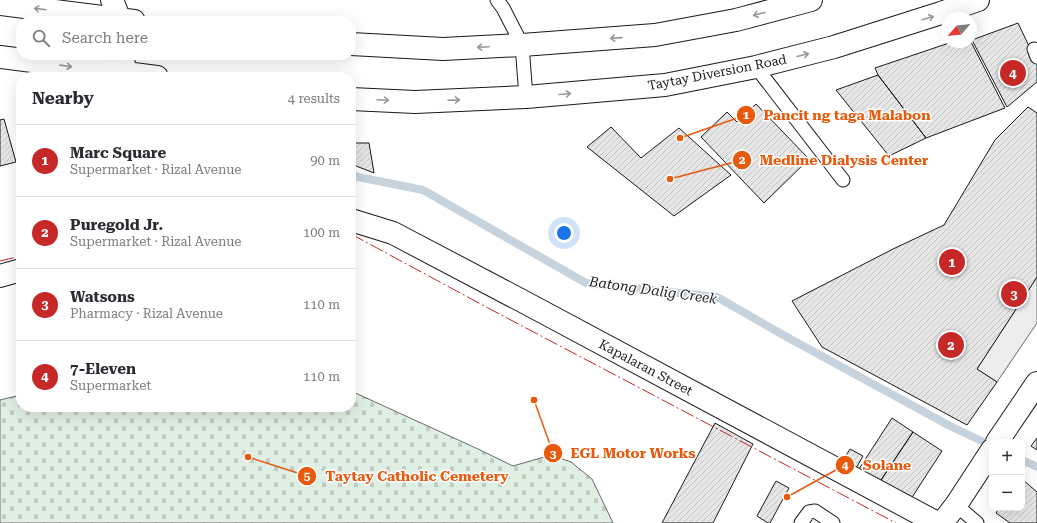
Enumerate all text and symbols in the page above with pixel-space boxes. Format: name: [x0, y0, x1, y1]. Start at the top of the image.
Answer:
one-way arrow: [34, 6, 47, 13]
one-way arrow: [753, 11, 766, 18]
north arrow: [941, 12, 977, 48]
one-way arrow: [922, 13, 934, 21]
search box: [16, 16, 356, 60]
icon: search: [30, 27, 52, 49]
text: Search here: [62, 29, 148, 47]
one-way arrow: [610, 34, 623, 41]
one-way arrow: [477, 43, 490, 50]
one-way arrow: [797, 50, 810, 58]
street label: Taytay Diversion Road: [646, 52, 788, 93]
pin: 4: [1000, 58, 1026, 88]
one-way arrow: [59, 62, 72, 70]
text: Nearby: [32, 88, 94, 108]
one-way arrow: [558, 90, 571, 97]
text: 4 results: [288, 91, 340, 106]
one-way arrow: [376, 96, 389, 104]
one-way arrow: [447, 96, 460, 104]
callout: Pancit ng taga Malabon: [736, 102, 939, 128]
text: Pancit ng taga Malabon: [763, 107, 931, 123]
text: 1: [743, 108, 750, 122]
text: Marc Square: [70, 144, 166, 162]
callout: Medline Dialysis Center: [732, 147, 936, 173]
text: Medline Dialysis Center: [760, 152, 929, 168]
text: 1: [41, 153, 49, 168]
text: 90 m: [310, 153, 340, 168]
text: 2: [739, 153, 746, 167]
text: Supermarket · Rizal Avenue: [70, 162, 241, 177]
text: Puregold Jr.: [70, 216, 163, 234]
your location: [554, 223, 574, 243]
text: 2: [41, 225, 49, 240]
text: 100 m: [303, 225, 340, 240]
text: Supermarket · Rizal Avenue: [70, 234, 241, 249]
pin: 1: [939, 247, 965, 277]
water label: Batong Dalig Creek: [587, 273, 718, 307]
pin: 3: [1001, 279, 1027, 309]
text: Watsons: [70, 288, 135, 306]
text: 3: [41, 297, 49, 312]
text: 110 m: [303, 297, 340, 312]
text: Pharmacy · Rizal Avenue: [70, 306, 223, 321]
pin: 2: [938, 330, 964, 360]
street label: Kapalaran Street: [596, 336, 695, 399]
text: 7-Eleven: [70, 360, 136, 378]
text: 4: [41, 369, 49, 384]
text: 110 m: [303, 369, 340, 384]
text: Supermarket: [70, 378, 151, 393]
map controls: [989, 439, 1025, 511]
button: +: [989, 439, 1025, 475]
callout: EGL Motor Works: [543, 440, 704, 466]
text: EGL Motor Works: [570, 445, 696, 461]
text: 3: [550, 447, 557, 461]
callout: Solane: [835, 452, 919, 478]
text: Solane: [863, 457, 911, 473]
text: 4: [842, 458, 849, 472]
callout: Taytay Catholic Cemetery: [297, 463, 517, 489]
text: Taytay Catholic Cemetery: [325, 468, 509, 484]
text: 5: [304, 469, 311, 483]
button: −: [989, 475, 1025, 511]

